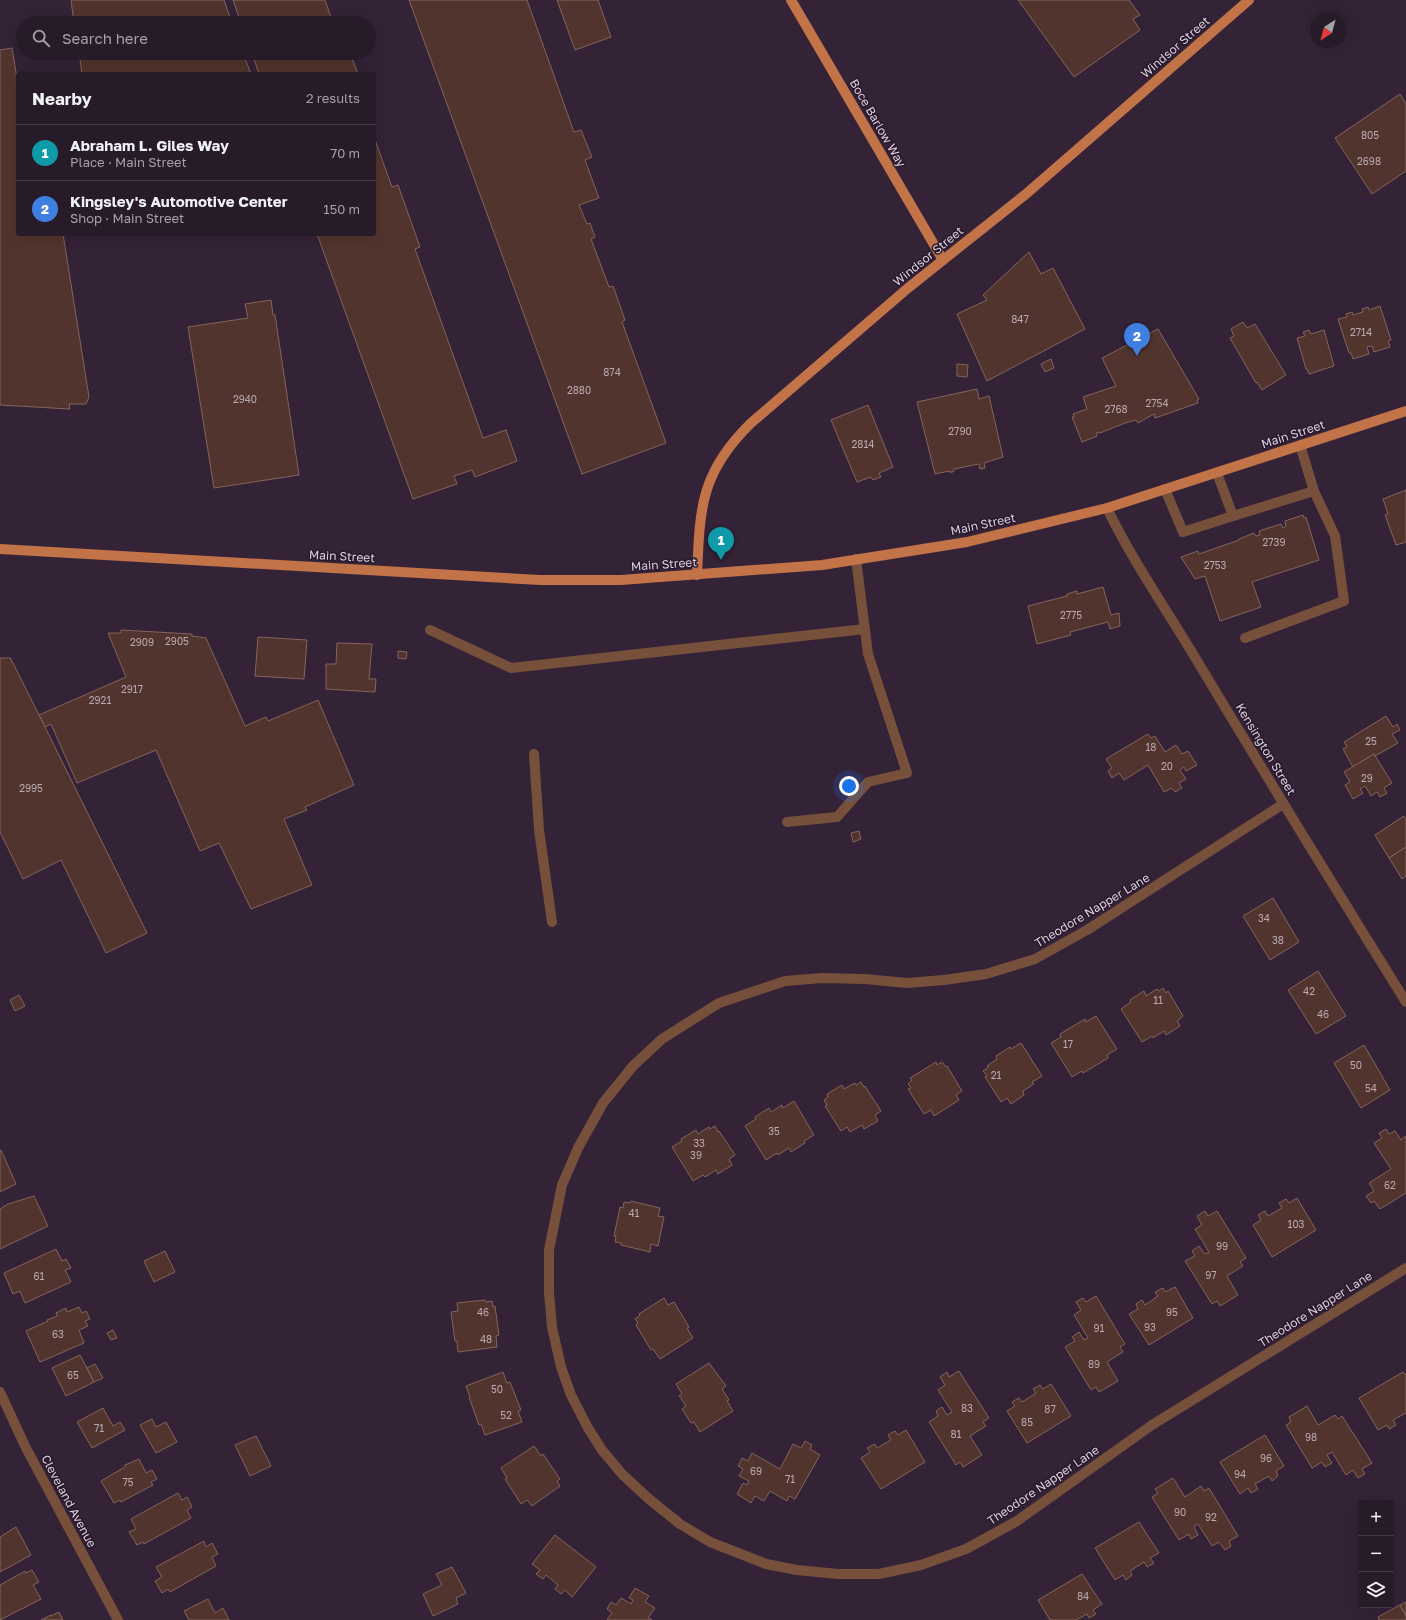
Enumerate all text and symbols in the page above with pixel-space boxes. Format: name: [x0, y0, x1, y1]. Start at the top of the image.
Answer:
north arrow: [1310, 12, 1346, 48]
street label: Windsor Street: [1138, 13, 1213, 81]
search box: [16, 16, 376, 60]
icon: search: [30, 27, 52, 49]
text: Search here: [62, 29, 148, 47]
street label: Boce Barlow Way: [847, 76, 909, 170]
text: Nearby: [32, 88, 92, 109]
text: 2 results: [306, 90, 360, 106]
house number: 805: [1361, 129, 1379, 141]
text: Abraham L. Giles Way: [70, 136, 229, 154]
text: 1: [42, 145, 48, 161]
text: 70 m: [330, 145, 360, 161]
text: Place · Main Street: [70, 154, 187, 170]
house number: 2698: [1357, 155, 1381, 167]
text: Kingsley's Automotive Center: [70, 192, 288, 210]
text: 2: [41, 201, 49, 217]
text: 150 m: [323, 201, 360, 217]
text: Shop · Main Street: [70, 210, 184, 226]
street label: Windsor Street: [890, 223, 966, 289]
house number: 847: [1011, 313, 1029, 325]
pin: 2: [1124, 323, 1150, 356]
house number: 2714: [1350, 326, 1372, 338]
house number: 874: [603, 366, 621, 378]
house number: 2880: [567, 384, 591, 396]
house number: 2940: [233, 393, 257, 405]
house number: 2754: [1146, 397, 1169, 409]
house number: 2768: [1104, 403, 1128, 415]
street label: Main Street: [1259, 417, 1327, 451]
house number: 2790: [948, 425, 972, 437]
house number: 2814: [852, 438, 874, 450]
street label: Main Street: [949, 510, 1017, 538]
pin: 1: [708, 527, 734, 560]
house number: 2739: [1263, 536, 1286, 548]
street label: Main Street: [309, 547, 376, 565]
street label: Main Street: [630, 554, 698, 574]
house number: 2753: [1204, 559, 1227, 571]
house number: 2775: [1060, 609, 1082, 621]
house number: 2905: [165, 635, 189, 647]
house number: 2909: [130, 636, 154, 648]
house number: 2917: [121, 683, 143, 695]
house number: 2921: [89, 694, 111, 706]
street label: Kensington Street: [1233, 700, 1299, 798]
house number: 25: [1365, 735, 1377, 747]
house number: 18: [1146, 741, 1156, 753]
house number: 20: [1161, 760, 1173, 772]
house number: 29: [1361, 772, 1373, 784]
your location: [839, 776, 859, 796]
house number: 2995: [19, 782, 43, 794]
street label: Theodore Napper Lane: [1032, 870, 1152, 950]
house number: 34: [1258, 912, 1270, 924]
house number: 38: [1272, 934, 1284, 946]
house number: 42: [1303, 985, 1315, 997]
house number: 11: [1153, 994, 1163, 1006]
house number: 46: [1317, 1008, 1329, 1020]
house number: 17: [1063, 1038, 1073, 1050]
house number: 50: [1350, 1059, 1362, 1071]
house number: 21: [991, 1069, 1001, 1081]
house number: 54: [1365, 1082, 1377, 1094]
house number: 35: [768, 1125, 780, 1137]
house number: 33: [693, 1137, 705, 1149]
house number: 39: [690, 1149, 702, 1161]
house number: 62: [1384, 1179, 1396, 1191]
house number: 41: [629, 1207, 640, 1219]
house number: 103: [1288, 1218, 1305, 1230]
house number: 99: [1216, 1240, 1228, 1252]
street label: Theodore Napper Lane: [1255, 1268, 1375, 1350]
house number: 97: [1205, 1269, 1217, 1281]
house number: 61: [34, 1270, 45, 1282]
house number: 46: [477, 1306, 489, 1318]
house number: 95: [1166, 1306, 1178, 1318]
house number: 93: [1144, 1321, 1156, 1333]
house number: 91: [1094, 1322, 1105, 1334]
house number: 63: [52, 1328, 64, 1340]
house number: 48: [480, 1333, 492, 1345]
house number: 89: [1088, 1358, 1100, 1370]
house number: 65: [67, 1369, 79, 1381]
house number: 50: [491, 1383, 503, 1395]
house number: 83: [961, 1402, 973, 1414]
house number: 87: [1044, 1403, 1056, 1415]
house number: 52: [500, 1409, 512, 1421]
house number: 85: [1021, 1416, 1033, 1428]
house number: 71: [94, 1422, 104, 1434]
house number: 81: [951, 1428, 962, 1440]
house number: 98: [1305, 1431, 1317, 1443]
street label: Theodore Napper Lane: [984, 1442, 1102, 1528]
street label: Cleveland Avenue: [38, 1452, 100, 1550]
house number: 96: [1260, 1452, 1272, 1464]
house number: 69: [750, 1465, 762, 1477]
house number: 94: [1234, 1468, 1246, 1480]
house number: 71: [785, 1473, 795, 1485]
house number: 75: [122, 1476, 134, 1488]
map controls: [1358, 1500, 1394, 1608]
button: +: [1358, 1500, 1394, 1536]
house number: 90: [1174, 1506, 1186, 1518]
house number: 92: [1205, 1511, 1217, 1523]
button: −: [1358, 1536, 1394, 1572]
button: layers: [1358, 1572, 1394, 1608]
house number: 84: [1077, 1590, 1089, 1602]

